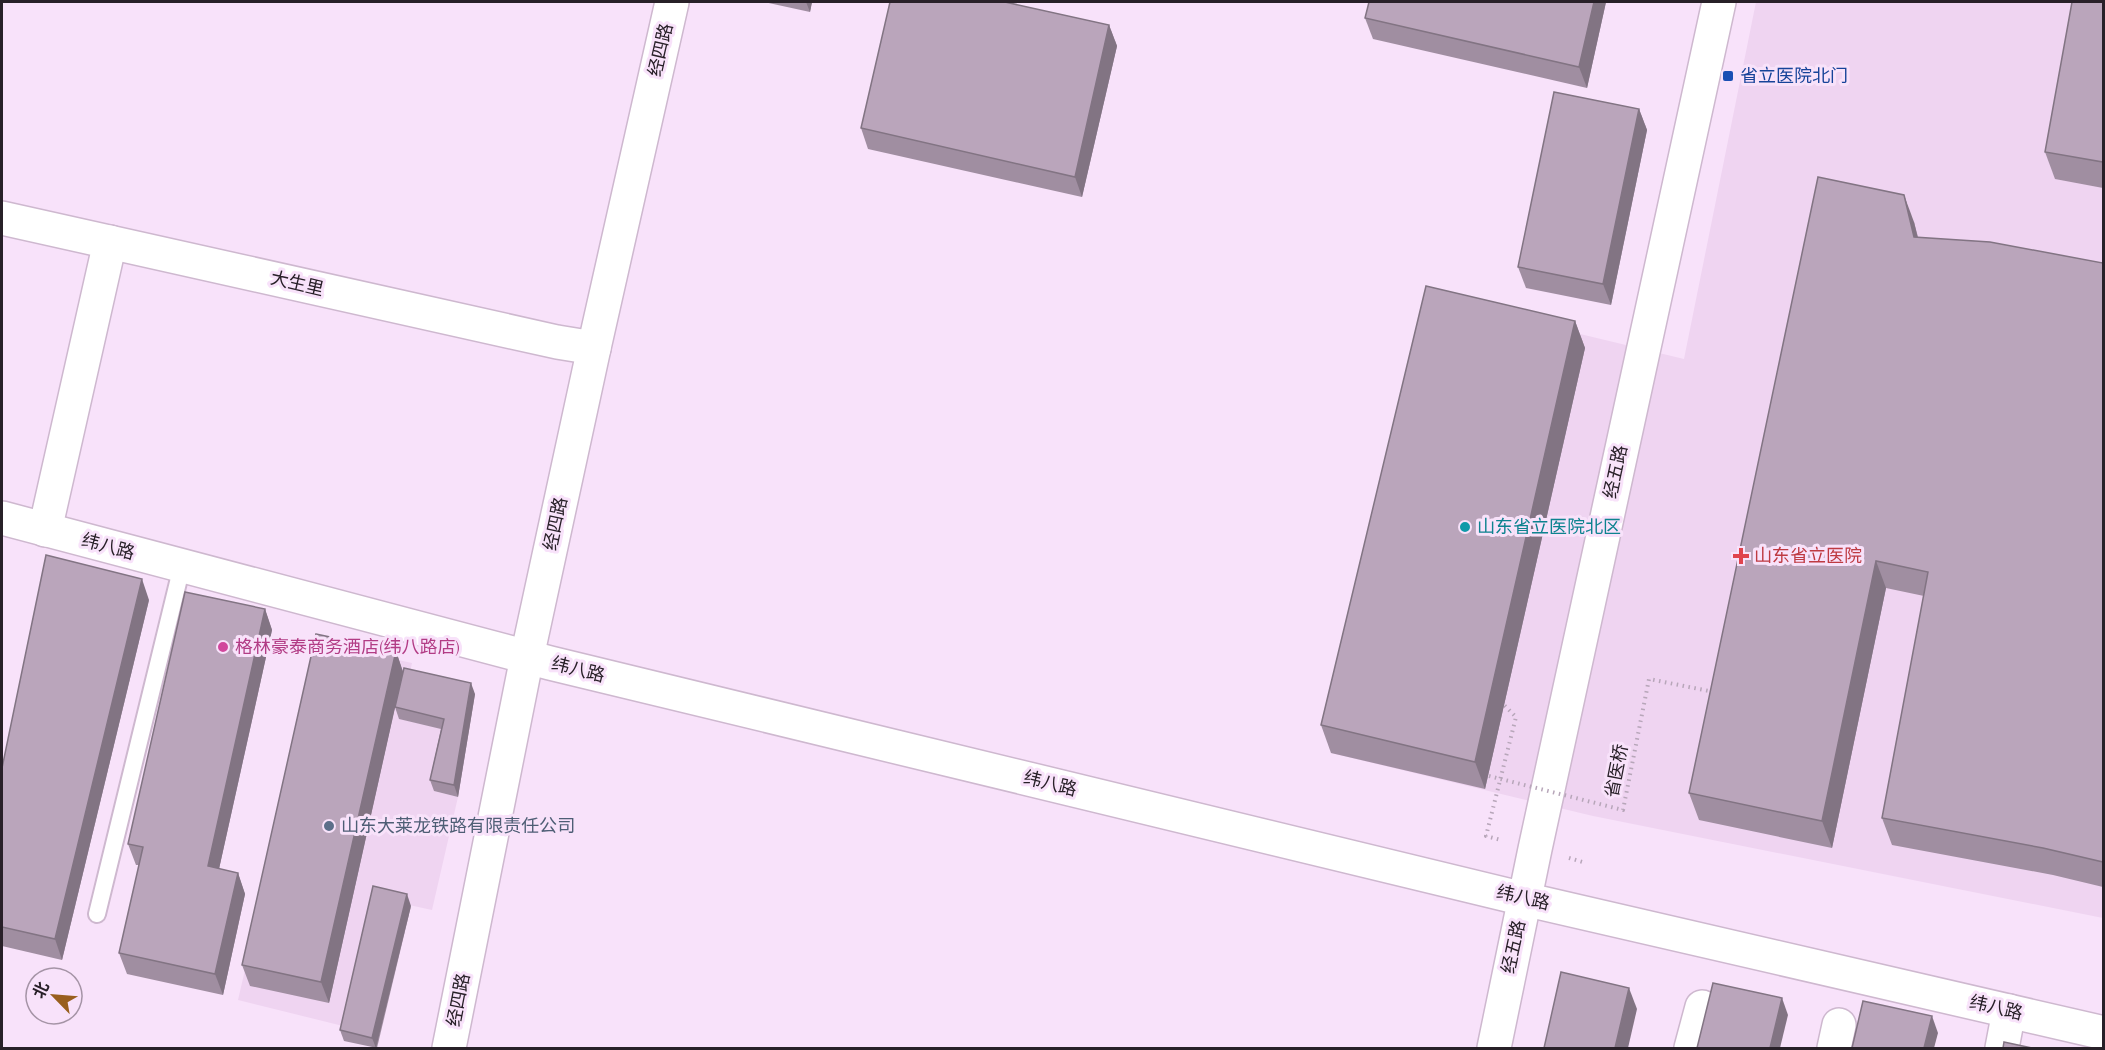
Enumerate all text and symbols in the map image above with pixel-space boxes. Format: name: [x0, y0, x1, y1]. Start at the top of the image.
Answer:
street label: 经四路: [642, 21, 680, 79]
place label: 省立医院北门: [1740, 63, 1848, 90]
marker: 省立医院北门: [1721, 69, 1735, 83]
street label: 大生里: [268, 265, 326, 303]
street label: 经五路: [1597, 443, 1635, 501]
street label: 经四路: [537, 495, 575, 553]
place label: 山东省立医院北区: [1477, 514, 1621, 541]
marker: 山东省立医院北区: [1458, 520, 1472, 534]
street label: 纬八路: [78, 527, 138, 567]
place label: 山东省立医院: [1754, 543, 1862, 570]
marker: 山东省立医院: [1732, 547, 1750, 565]
place label: 格林豪泰商务酒店(纬八路店): [235, 634, 460, 661]
marker: 格林豪泰商务酒店(纬八路店): [216, 640, 230, 654]
street label: 纬八路: [549, 650, 607, 690]
street label: 省医桥: [1599, 742, 1635, 800]
street label: 纬八路: [1021, 764, 1079, 804]
place label: 山东大莱龙铁路有限责任公司: [341, 813, 575, 840]
marker: 山东大莱龙铁路有限责任公司: [322, 819, 336, 833]
street label: 纬八路: [1494, 879, 1552, 917]
street label: 经五路: [1495, 918, 1533, 976]
north arrow: [24, 966, 84, 1026]
street label: 经四路: [441, 971, 477, 1029]
text: 北: [27, 978, 56, 1002]
street label: 纬八路: [1967, 989, 2025, 1027]

